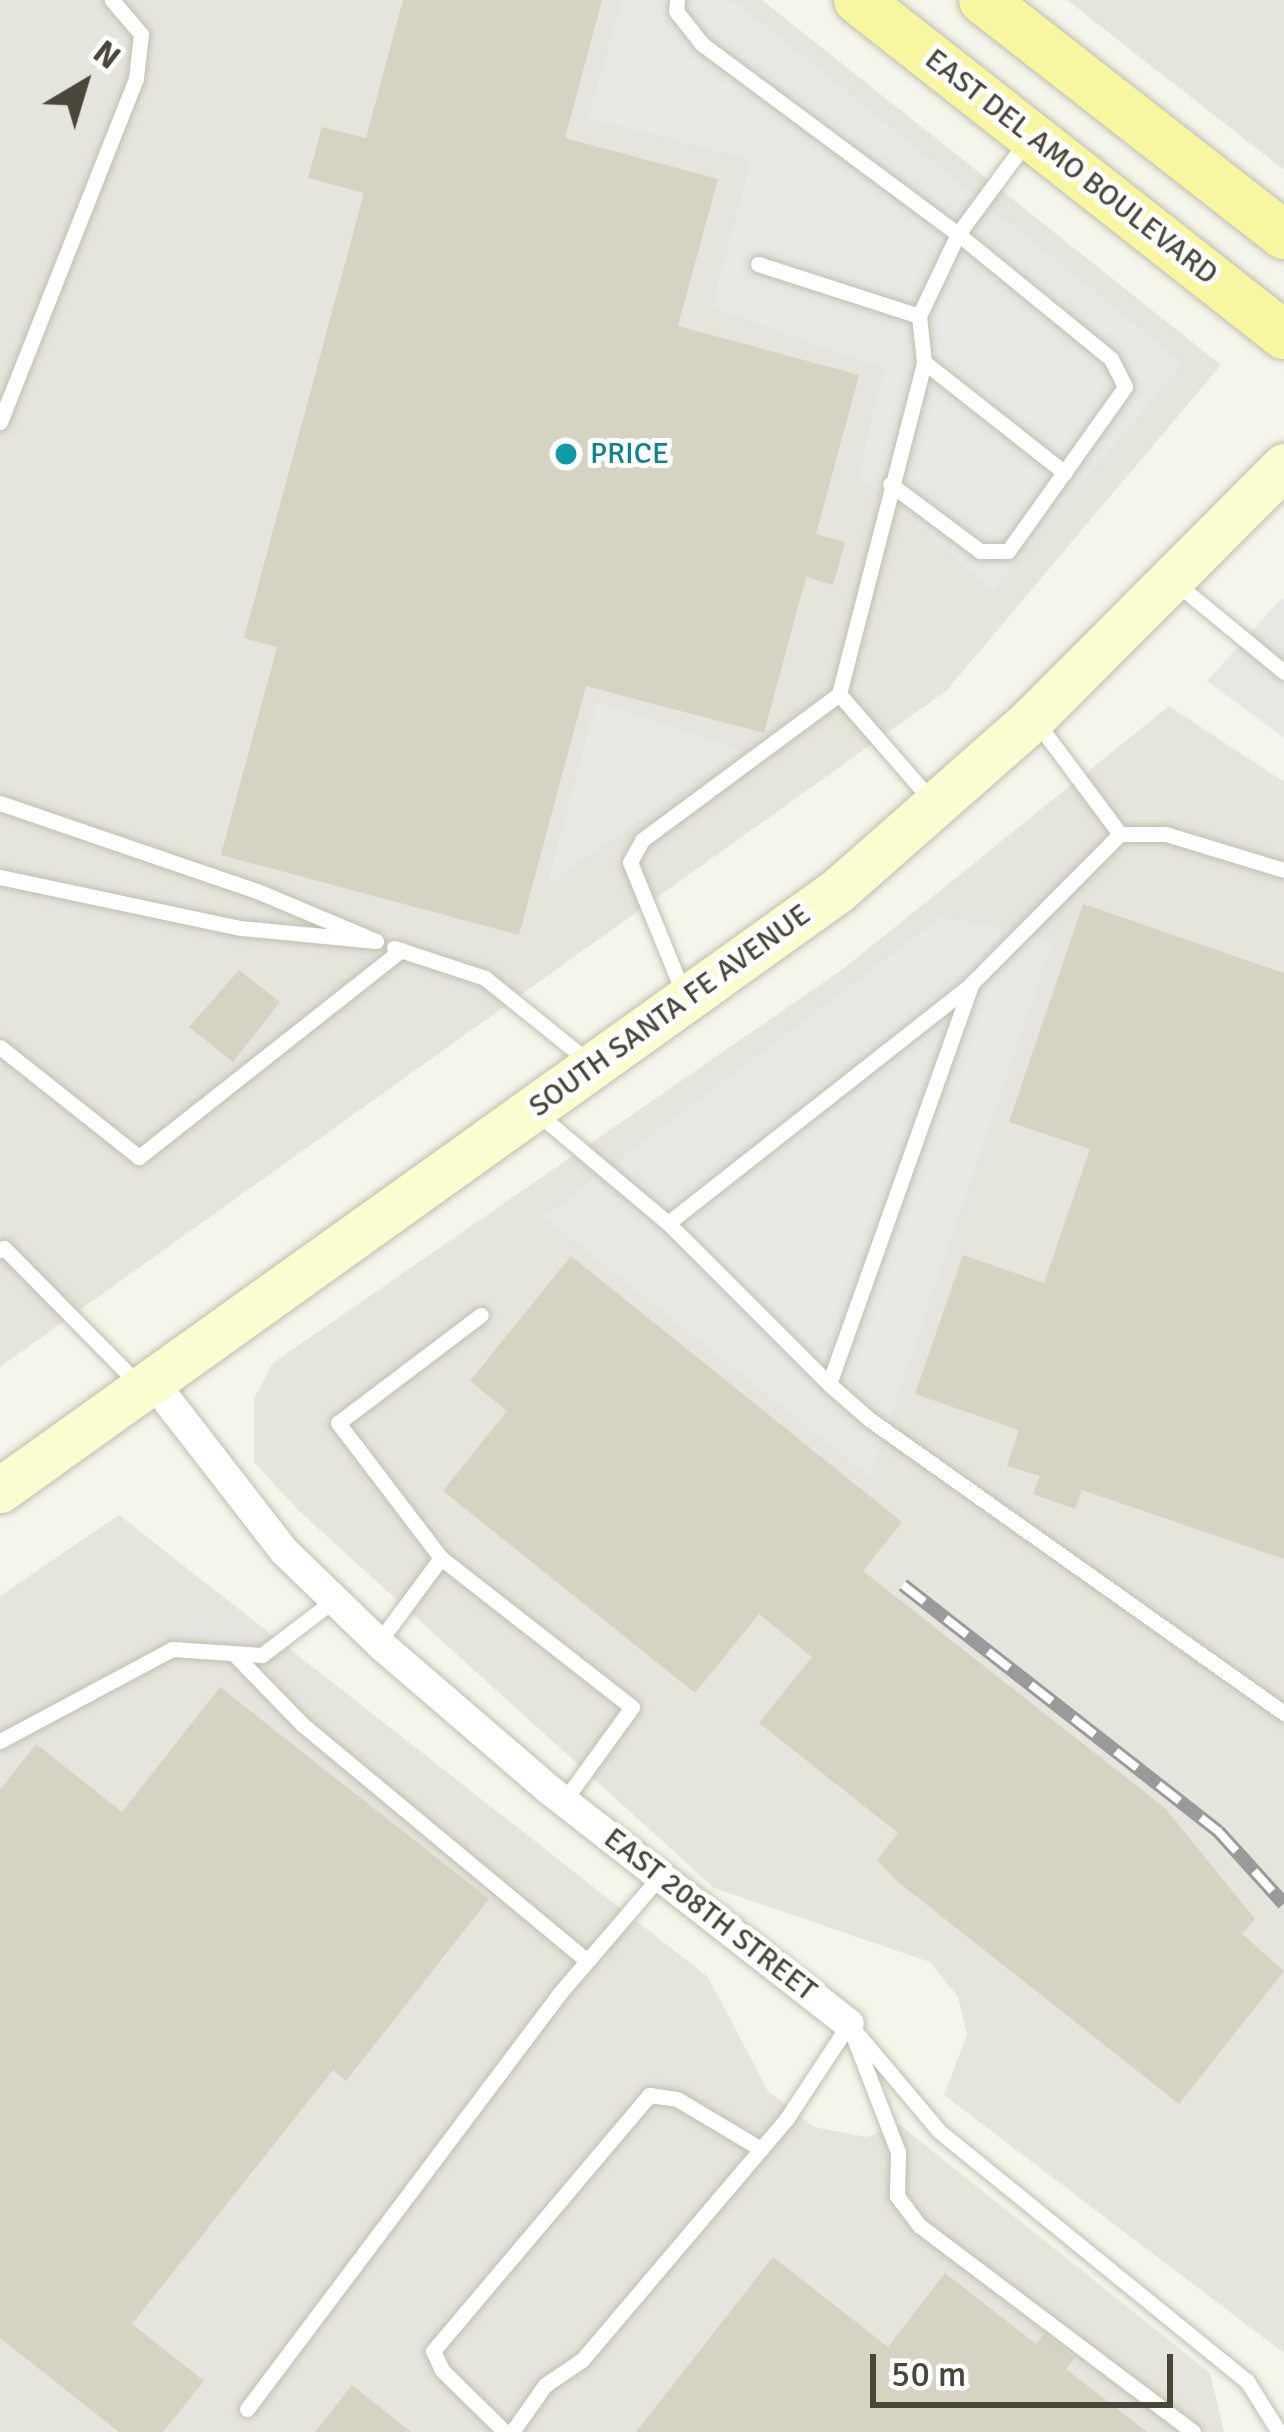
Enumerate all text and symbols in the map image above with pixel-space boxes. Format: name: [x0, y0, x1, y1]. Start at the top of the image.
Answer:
north arrow: [24, 24, 144, 144]
text: N: [85, 32, 128, 78]
street label: EAST DEL AMO BOULEVARD: [917, 42, 1225, 292]
place label: PRICE: [590, 436, 669, 472]
marker: PRICE: [553, 441, 579, 467]
street label: SOUTH SANTA FE AVENUE: [522, 897, 818, 1125]
street label: EAST 208TH STREET: [596, 1821, 824, 2009]
scale bar: [876, 2330, 1179, 2404]
text: 50 m: [891, 2352, 967, 2397]

